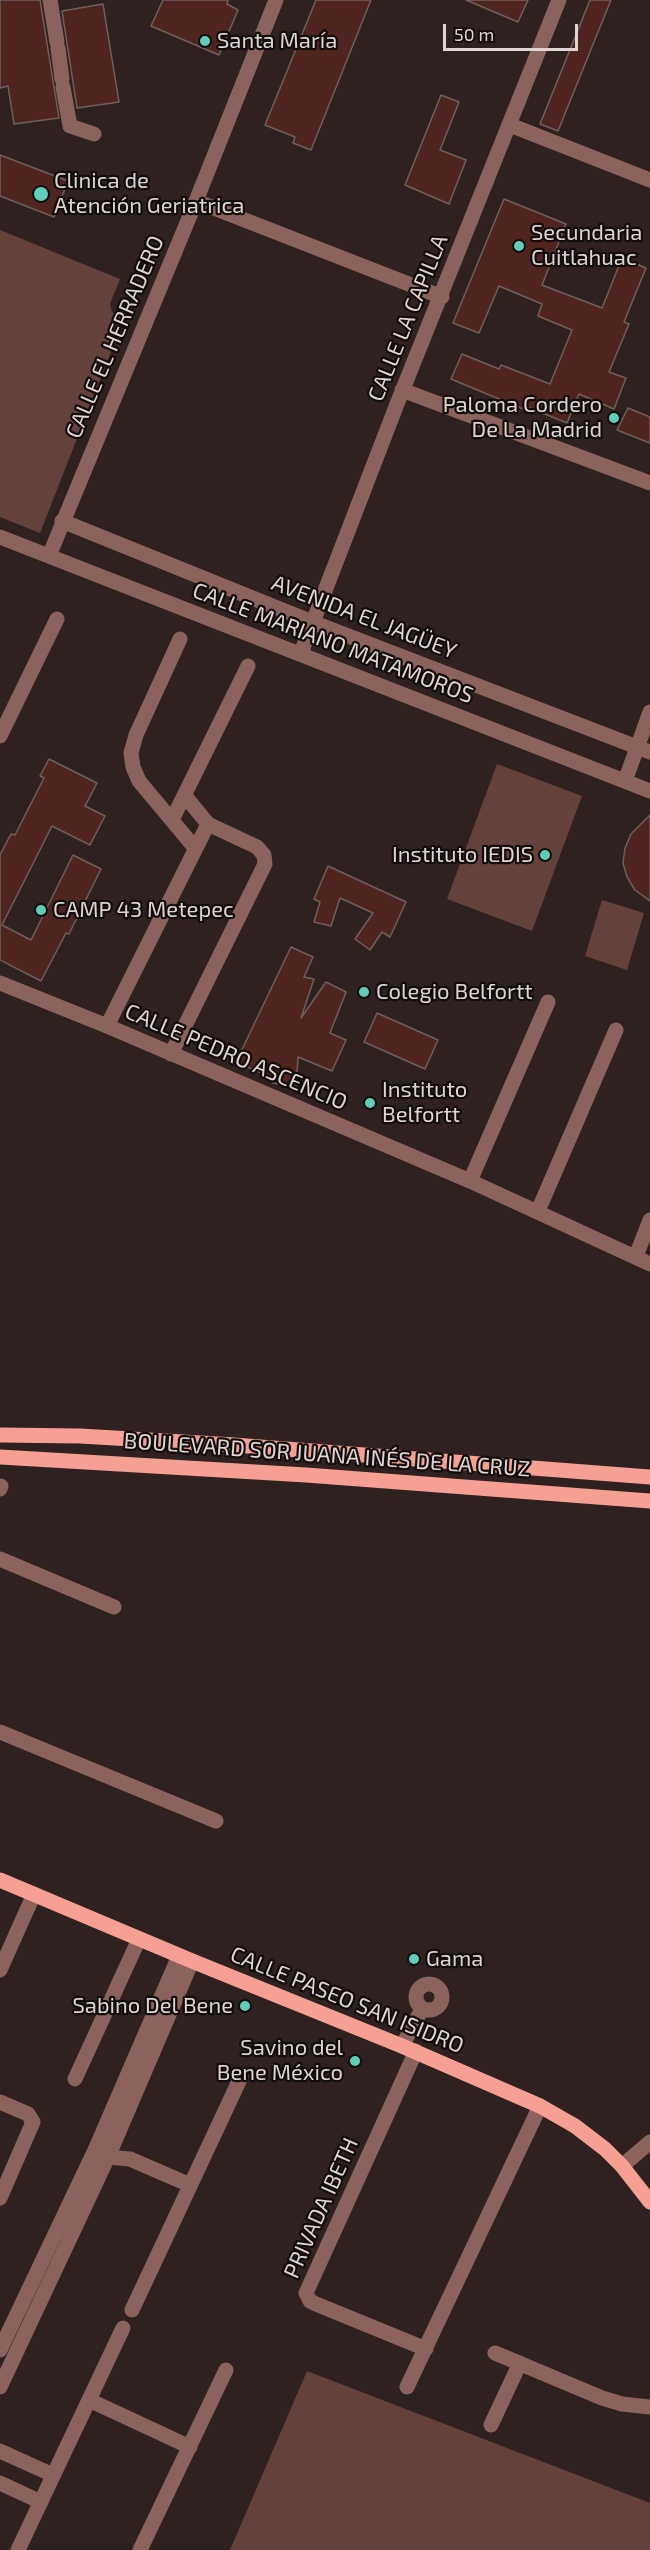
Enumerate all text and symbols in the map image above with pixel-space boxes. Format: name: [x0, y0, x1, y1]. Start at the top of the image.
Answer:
scale bar: [446, 12, 581, 50]
text: 50 m: [454, 23, 494, 45]
place label: Santa María: [217, 28, 337, 54]
marker: Santa María: [198, 34, 212, 48]
place label: Clinica de Atención Geriatrica: [54, 168, 244, 220]
marker: Clinica de Atención Geriatrica: [32, 185, 50, 203]
place label: Secundaria Cuitlahuac: [531, 220, 642, 272]
street label: CALLE LA CAPILLA: [363, 231, 453, 405]
street label: CALLE EL HERRADERO: [60, 232, 170, 442]
marker: Secundaria Cuitlahuac: [512, 239, 526, 253]
place label: Paloma Cordero De La Madrid: [443, 392, 602, 444]
marker: Paloma Cordero De La Madrid: [607, 411, 621, 425]
street label: AVENIDA EL JAGÜEY: [268, 570, 460, 664]
street label: CALLE MARIANO MATAMOROS: [189, 577, 477, 709]
place label: Instituto IEDIS: [392, 842, 533, 868]
marker: Instituto IEDIS: [538, 848, 552, 862]
place label: CAMP 43 Metepec: [53, 897, 234, 923]
marker: CAMP 43 Metepec: [34, 903, 48, 917]
place label: Colegio Belfortt: [376, 979, 533, 1005]
marker: Colegio Belfortt: [357, 985, 371, 999]
street label: CALLE PEDRO ASCENCIO: [121, 998, 351, 1116]
place label: Instituto Belfortt: [382, 1077, 467, 1128]
marker: Instituto Belfortt: [363, 1096, 377, 1110]
street label: BOULEVARD SOR JUANA INÉS DE LA CRUZ: [123, 1428, 531, 1482]
street label: CALLE PASEO SAN ISIDRO: [226, 1941, 468, 2059]
place label: Gama: [426, 1946, 483, 1972]
marker: Gama: [407, 1952, 421, 1966]
place label: Sabino Del Bene: [72, 1993, 233, 2019]
marker: Sabino Del Bene: [238, 1999, 252, 2013]
place label: Savino del Bene México: [217, 2035, 343, 2086]
marker: Savino del Bene México: [348, 2054, 362, 2068]
street label: PRIVADA IBETH: [278, 2134, 364, 2282]

